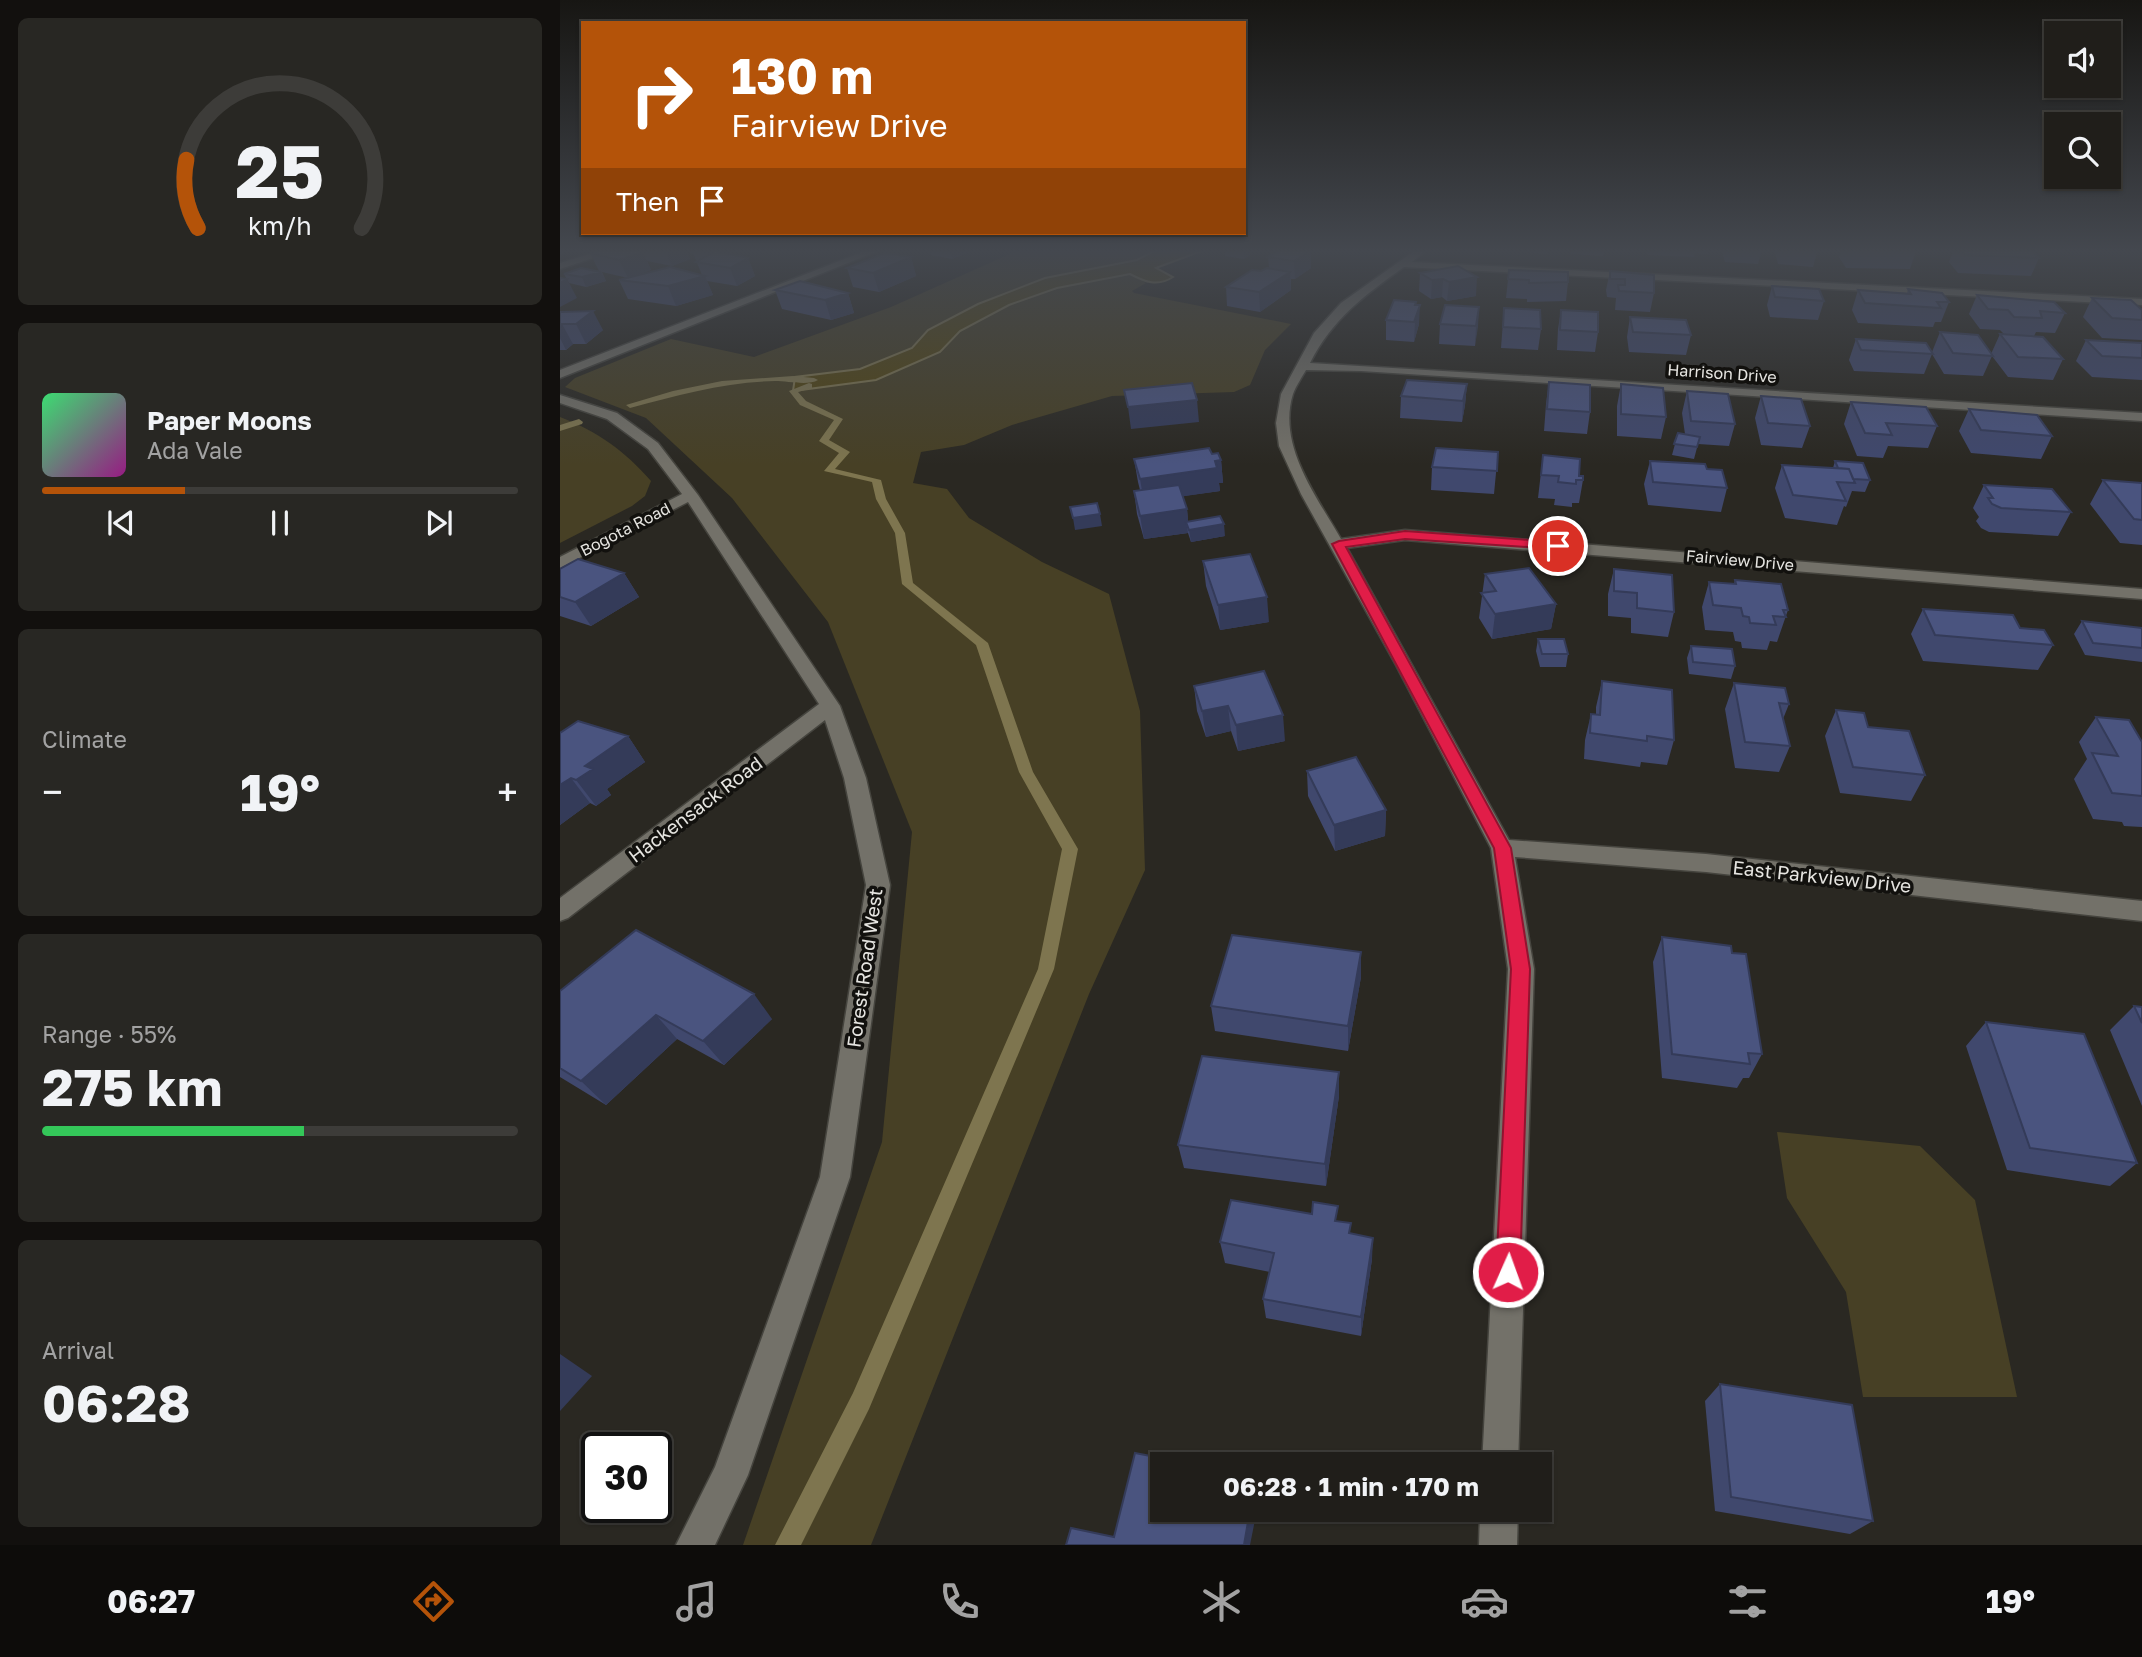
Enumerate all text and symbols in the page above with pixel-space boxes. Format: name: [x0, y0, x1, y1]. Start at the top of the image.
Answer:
map controls: [2044, 21, 2121, 189]
button: sound: [2044, 21, 2121, 98]
text: 130 m: [731, 46, 873, 105]
icon: right: [616, 49, 707, 140]
text: Fairview Drive: [731, 106, 947, 144]
button: search: [2044, 112, 2121, 189]
text: 25: [236, 127, 324, 214]
icon: arrive: [693, 182, 731, 220]
text: Then: [616, 186, 679, 217]
text: km/h: [248, 210, 312, 241]
street label: Harrison Drive: [1667, 359, 1777, 387]
text: Paper Moons: [147, 405, 312, 436]
text: Ada Vale: [147, 436, 243, 464]
street label: Bogota Road: [577, 498, 673, 560]
icon: previous: [102, 504, 140, 542]
icon: pause: [261, 504, 299, 542]
icon: next: [420, 504, 458, 542]
pin: [1528, 516, 1588, 576]
icon: arrive: [1539, 527, 1577, 565]
street label: Fairview Drive: [1685, 545, 1795, 575]
text: Climate: [42, 725, 127, 753]
street label: Hackensack Road: [623, 751, 767, 867]
text: 19°: [240, 760, 320, 822]
text: −: [42, 769, 63, 814]
text: +: [497, 769, 518, 814]
street label: East Parkview Drive: [1731, 855, 1913, 897]
street label: Forest Road West: [841, 887, 887, 1049]
text: Range · 55%: [42, 1020, 176, 1048]
text: 275 km: [42, 1055, 222, 1117]
position arrow: [1471, 1235, 1545, 1309]
text: Arrival: [42, 1336, 114, 1364]
text: 06:28: [42, 1371, 190, 1433]
speed limit sign: 30: [581, 1432, 672, 1523]
text: 06:28 · 1 min · 170 m: [1223, 1471, 1479, 1502]
icon: directions: [409, 1577, 458, 1626]
icon: music: [672, 1577, 721, 1626]
icon: phone: [935, 1577, 984, 1626]
icon: climate: [1197, 1577, 1246, 1626]
icon: car: [1460, 1577, 1509, 1626]
icon: filters: [1723, 1577, 1772, 1626]
text: 06:27: [107, 1582, 195, 1620]
text: 19°: [1986, 1582, 2035, 1620]

